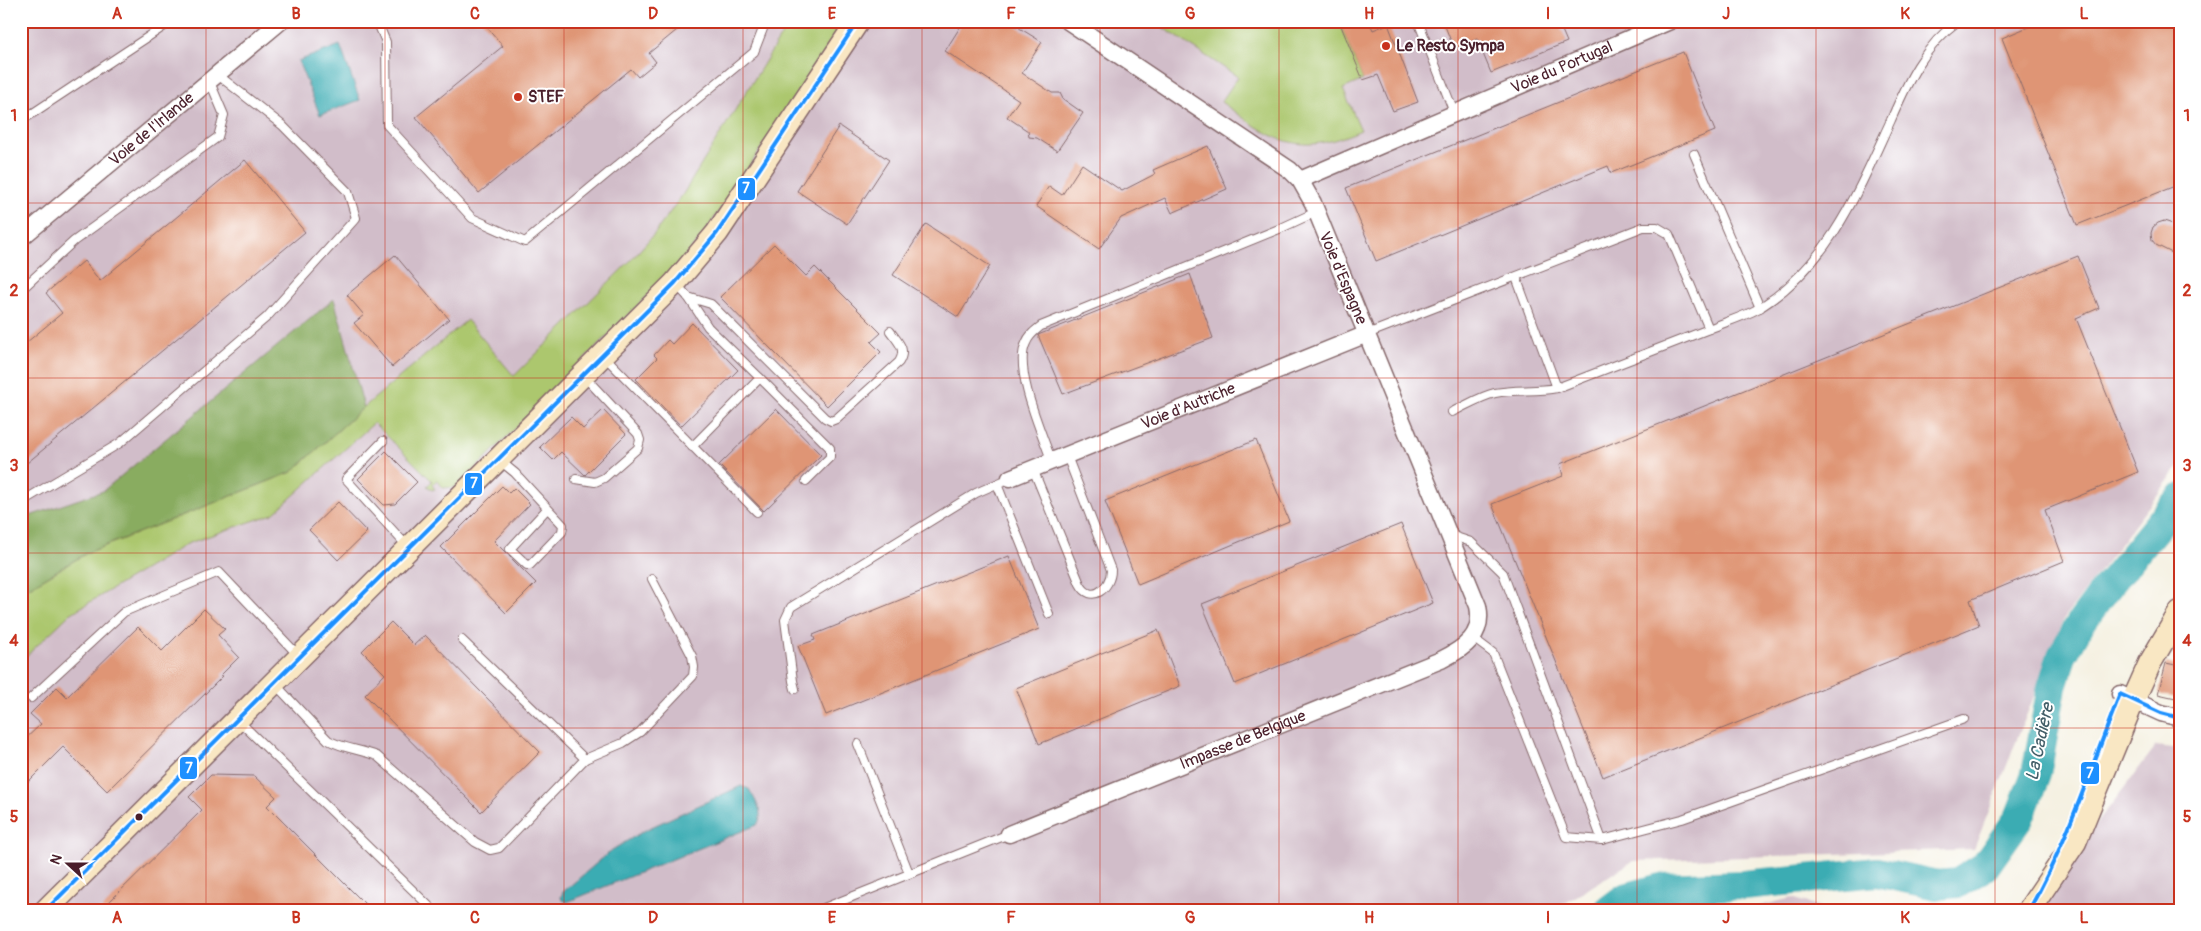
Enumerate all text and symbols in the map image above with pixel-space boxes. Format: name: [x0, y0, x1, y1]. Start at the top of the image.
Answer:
text: A: [112, 4, 123, 24]
text: B: [291, 4, 301, 24]
text: C: [470, 4, 480, 24]
text: D: [648, 4, 658, 24]
text: E: [828, 4, 837, 24]
text: F: [1006, 4, 1016, 24]
text: G: [1185, 4, 1196, 24]
text: H: [1364, 4, 1374, 24]
text: I: [1546, 4, 1550, 24]
text: J: [1722, 4, 1730, 24]
text: K: [1900, 4, 1910, 24]
text: L: [2079, 4, 2089, 24]
place label: Le Resto Sympa: [1396, 36, 1505, 56]
street label: Voie du Portugal: [1508, 37, 1616, 98]
marker: Le Resto Sympa: [1380, 40, 1392, 52]
place label: STEF: [528, 87, 565, 107]
street label: Voie de l'Irlande: [105, 88, 198, 170]
marker: STEF: [512, 91, 524, 103]
text: 1: [11, 106, 17, 126]
text: 1: [2184, 106, 2190, 126]
line badge: 7: [737, 177, 756, 201]
text: 7: [742, 180, 750, 197]
street label: Voie d'Espagne: [1314, 229, 1372, 328]
text: 2: [10, 281, 19, 301]
text: 2: [2183, 281, 2192, 301]
street label: Voie d'Autriche: [1138, 378, 1238, 434]
text: 3: [10, 456, 19, 476]
text: 3: [2183, 456, 2192, 476]
line badge: 7: [464, 472, 483, 496]
text: 7: [470, 475, 478, 492]
text: 4: [9, 631, 19, 651]
text: 4: [2182, 631, 2192, 651]
water label: La Cadière: [2021, 699, 2060, 783]
street label: Impasse de Belgique: [1177, 706, 1309, 774]
line badge: 7: [179, 756, 198, 780]
text: 7: [185, 760, 193, 777]
line badge: 7: [2080, 761, 2100, 785]
text: 7: [2086, 765, 2094, 782]
text: 5: [10, 807, 19, 827]
text: 5: [2183, 807, 2192, 827]
unlabelled marker: [134, 812, 144, 822]
north arrow: [42, 838, 92, 888]
text: N: [47, 852, 66, 867]
text: A: [112, 908, 123, 928]
text: B: [291, 908, 301, 928]
text: C: [470, 908, 480, 928]
text: D: [648, 908, 658, 928]
text: E: [828, 908, 837, 928]
text: F: [1006, 908, 1016, 928]
text: G: [1185, 908, 1196, 928]
text: H: [1364, 908, 1374, 928]
text: I: [1546, 908, 1550, 928]
text: J: [1722, 908, 1730, 928]
text: K: [1900, 908, 1910, 928]
text: L: [2079, 908, 2089, 928]

